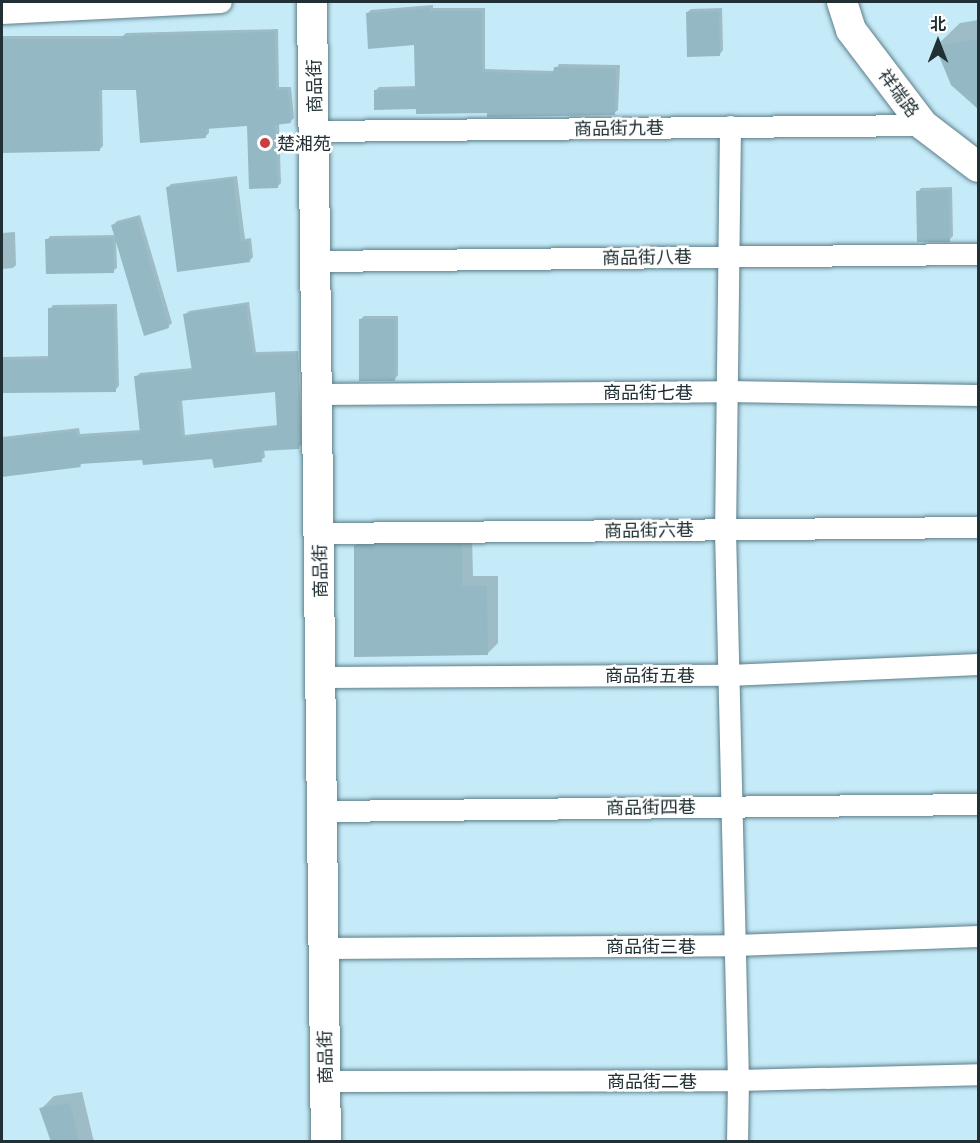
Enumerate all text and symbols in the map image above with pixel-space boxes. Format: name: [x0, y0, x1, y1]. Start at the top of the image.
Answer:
north arrow: [908, 12, 968, 72]
text: 北: [930, 14, 946, 33]
street label: 商品街: [303, 59, 325, 113]
street label: 祥瑞路: [874, 65, 924, 121]
street label: 商品街九巷: [574, 116, 664, 140]
place label: 楚湘苑: [277, 132, 331, 154]
marker: 楚湘苑: [258, 136, 272, 150]
street label: 商品街八巷: [602, 245, 692, 269]
street label: 商品街七巷: [603, 381, 693, 403]
street label: 商品街六巷: [604, 518, 694, 542]
street label: 商品街: [309, 544, 331, 598]
street label: 商品街五巷: [605, 664, 695, 686]
street label: 商品街四巷: [606, 795, 696, 819]
street label: 商品街三巷: [606, 935, 696, 957]
street label: 商品街: [314, 1030, 336, 1084]
street label: 商品街二巷: [607, 1070, 697, 1092]

